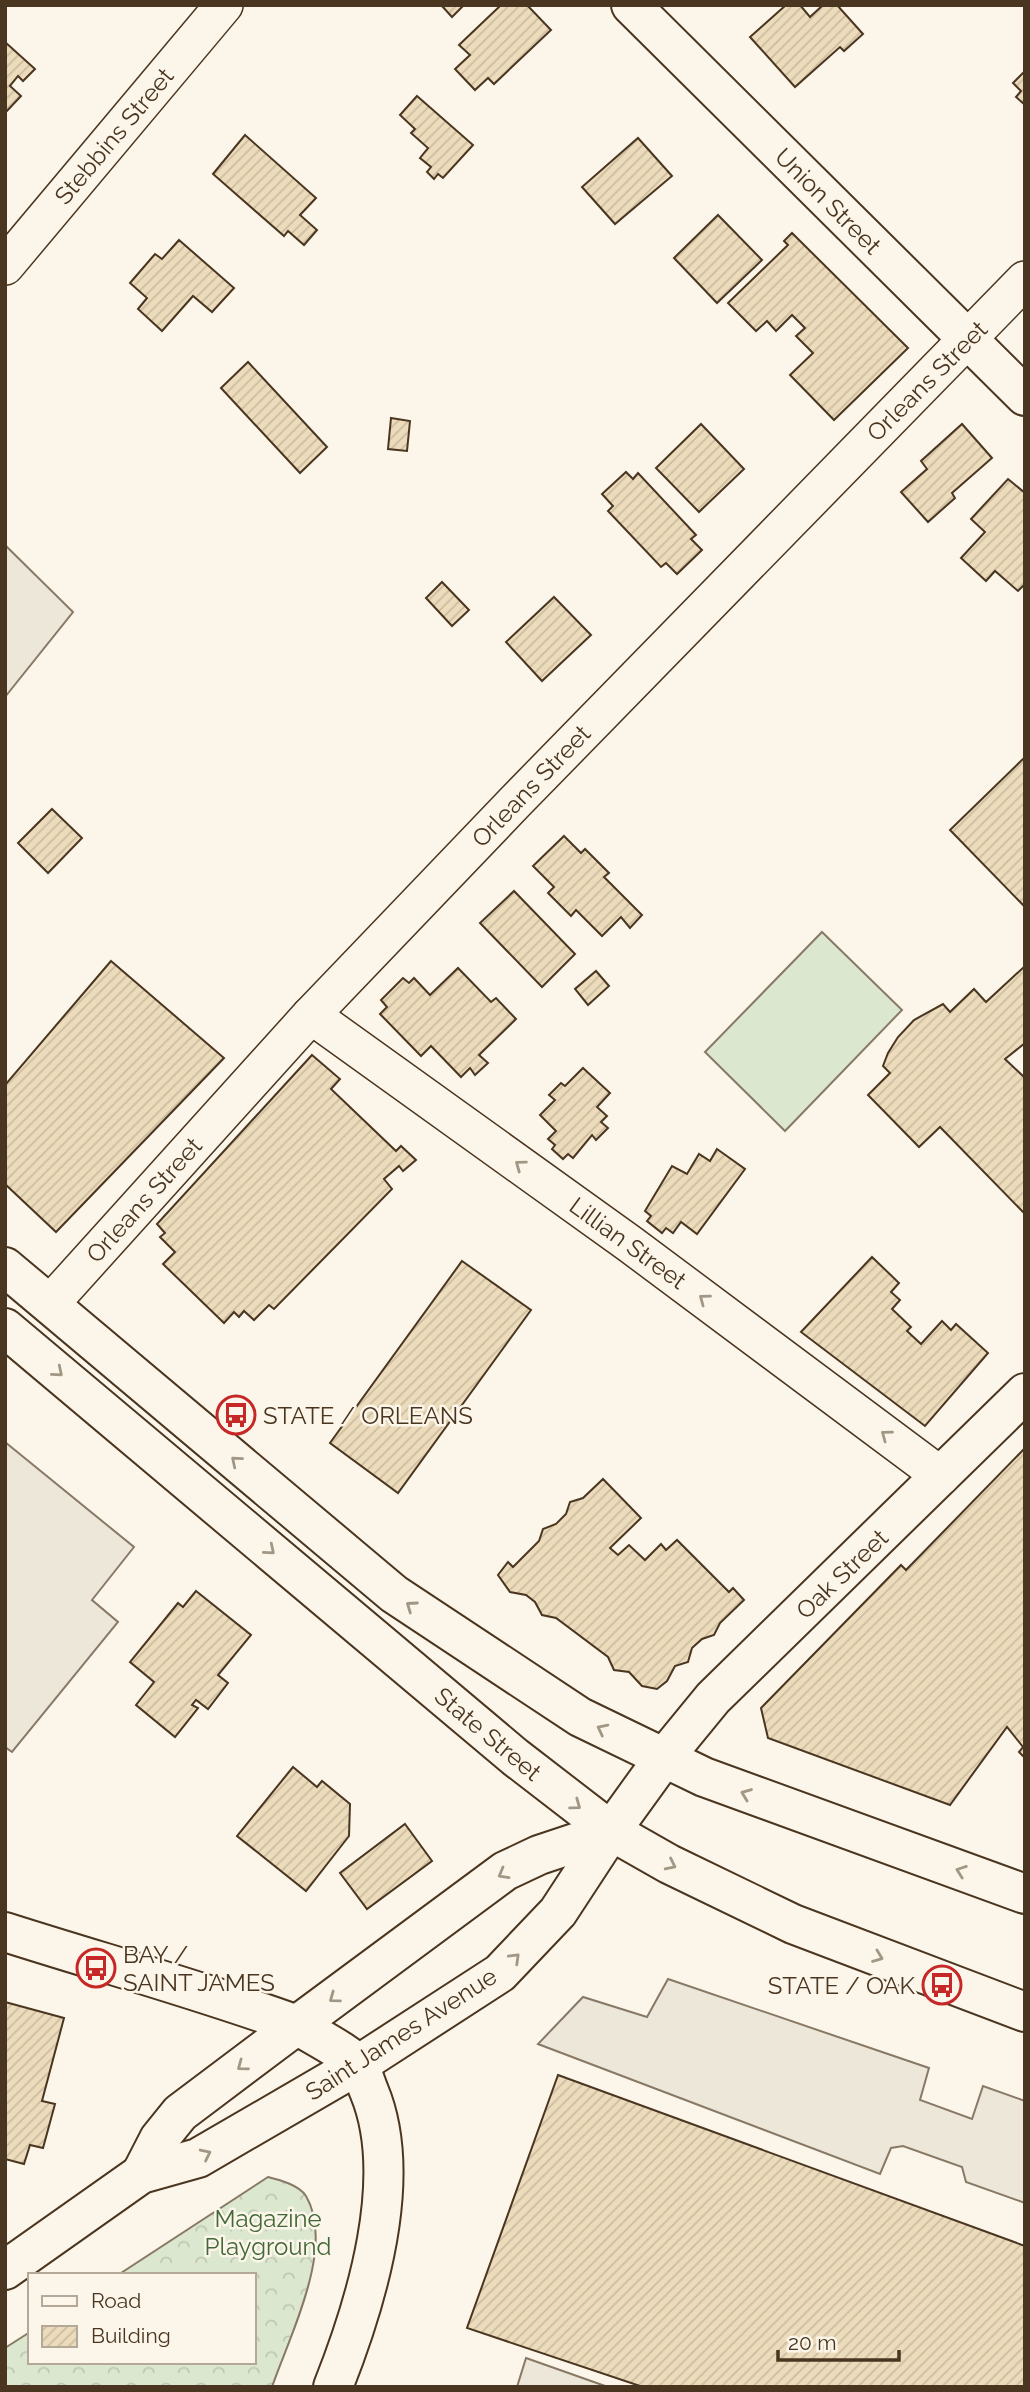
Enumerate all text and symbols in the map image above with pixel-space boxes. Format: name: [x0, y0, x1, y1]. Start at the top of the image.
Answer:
street label: Stebbins Street: [48, 62, 180, 210]
street label: Union Street: [769, 142, 887, 260]
street label: Orleans Street: [861, 315, 993, 447]
street label: Orleans Street: [466, 719, 596, 853]
street label: Orleans Street: [80, 1131, 208, 1269]
one-way arrow: [515, 1161, 528, 1173]
street label: Lillian Street: [564, 1191, 692, 1295]
one-way arrow: [699, 1295, 712, 1308]
one-way arrow: [49, 1364, 62, 1376]
bus stop icon: STATE / ORLEANS: [215, 1394, 257, 1436]
place label: STATE / ORLEANS: [263, 1401, 473, 1430]
one-way arrow: [881, 1431, 894, 1444]
one-way arrow: [231, 1457, 244, 1469]
street label: Oak Street: [790, 1523, 894, 1625]
one-way arrow: [261, 1542, 274, 1554]
one-way arrow: [406, 1602, 419, 1614]
street label: State Street: [429, 1681, 547, 1787]
one-way arrow: [597, 1723, 609, 1737]
one-way arrow: [741, 1788, 753, 1802]
one-way arrow: [568, 1797, 581, 1809]
one-way arrow: [664, 1856, 676, 1870]
one-way arrow: [955, 1865, 967, 1879]
one-way arrow: [497, 1866, 510, 1879]
place label: BAY / SAINT JAMES: [123, 1940, 275, 1997]
bus stop icon: BAY / SAINT JAMES: [75, 1947, 117, 1989]
one-way arrow: [872, 1949, 884, 1963]
one-way arrow: [507, 1953, 520, 1966]
street label: Saint James Avenue: [300, 1961, 502, 2107]
bus stop icon: STATE / OAK: [921, 1964, 963, 2006]
place label: STATE / OAK: [768, 1971, 916, 2000]
one-way arrow: [329, 1989, 341, 2002]
one-way arrow: [237, 2058, 250, 2070]
one-way arrow: [199, 2148, 211, 2162]
park label: Magazine Playground: [204, 2204, 332, 2261]
legend: [28, 2273, 256, 2364]
text: Road: [91, 2288, 141, 2313]
scale bar: [778, 2318, 899, 2362]
text: Building: [91, 2323, 171, 2348]
text: 20 m: [788, 2330, 836, 2355]

